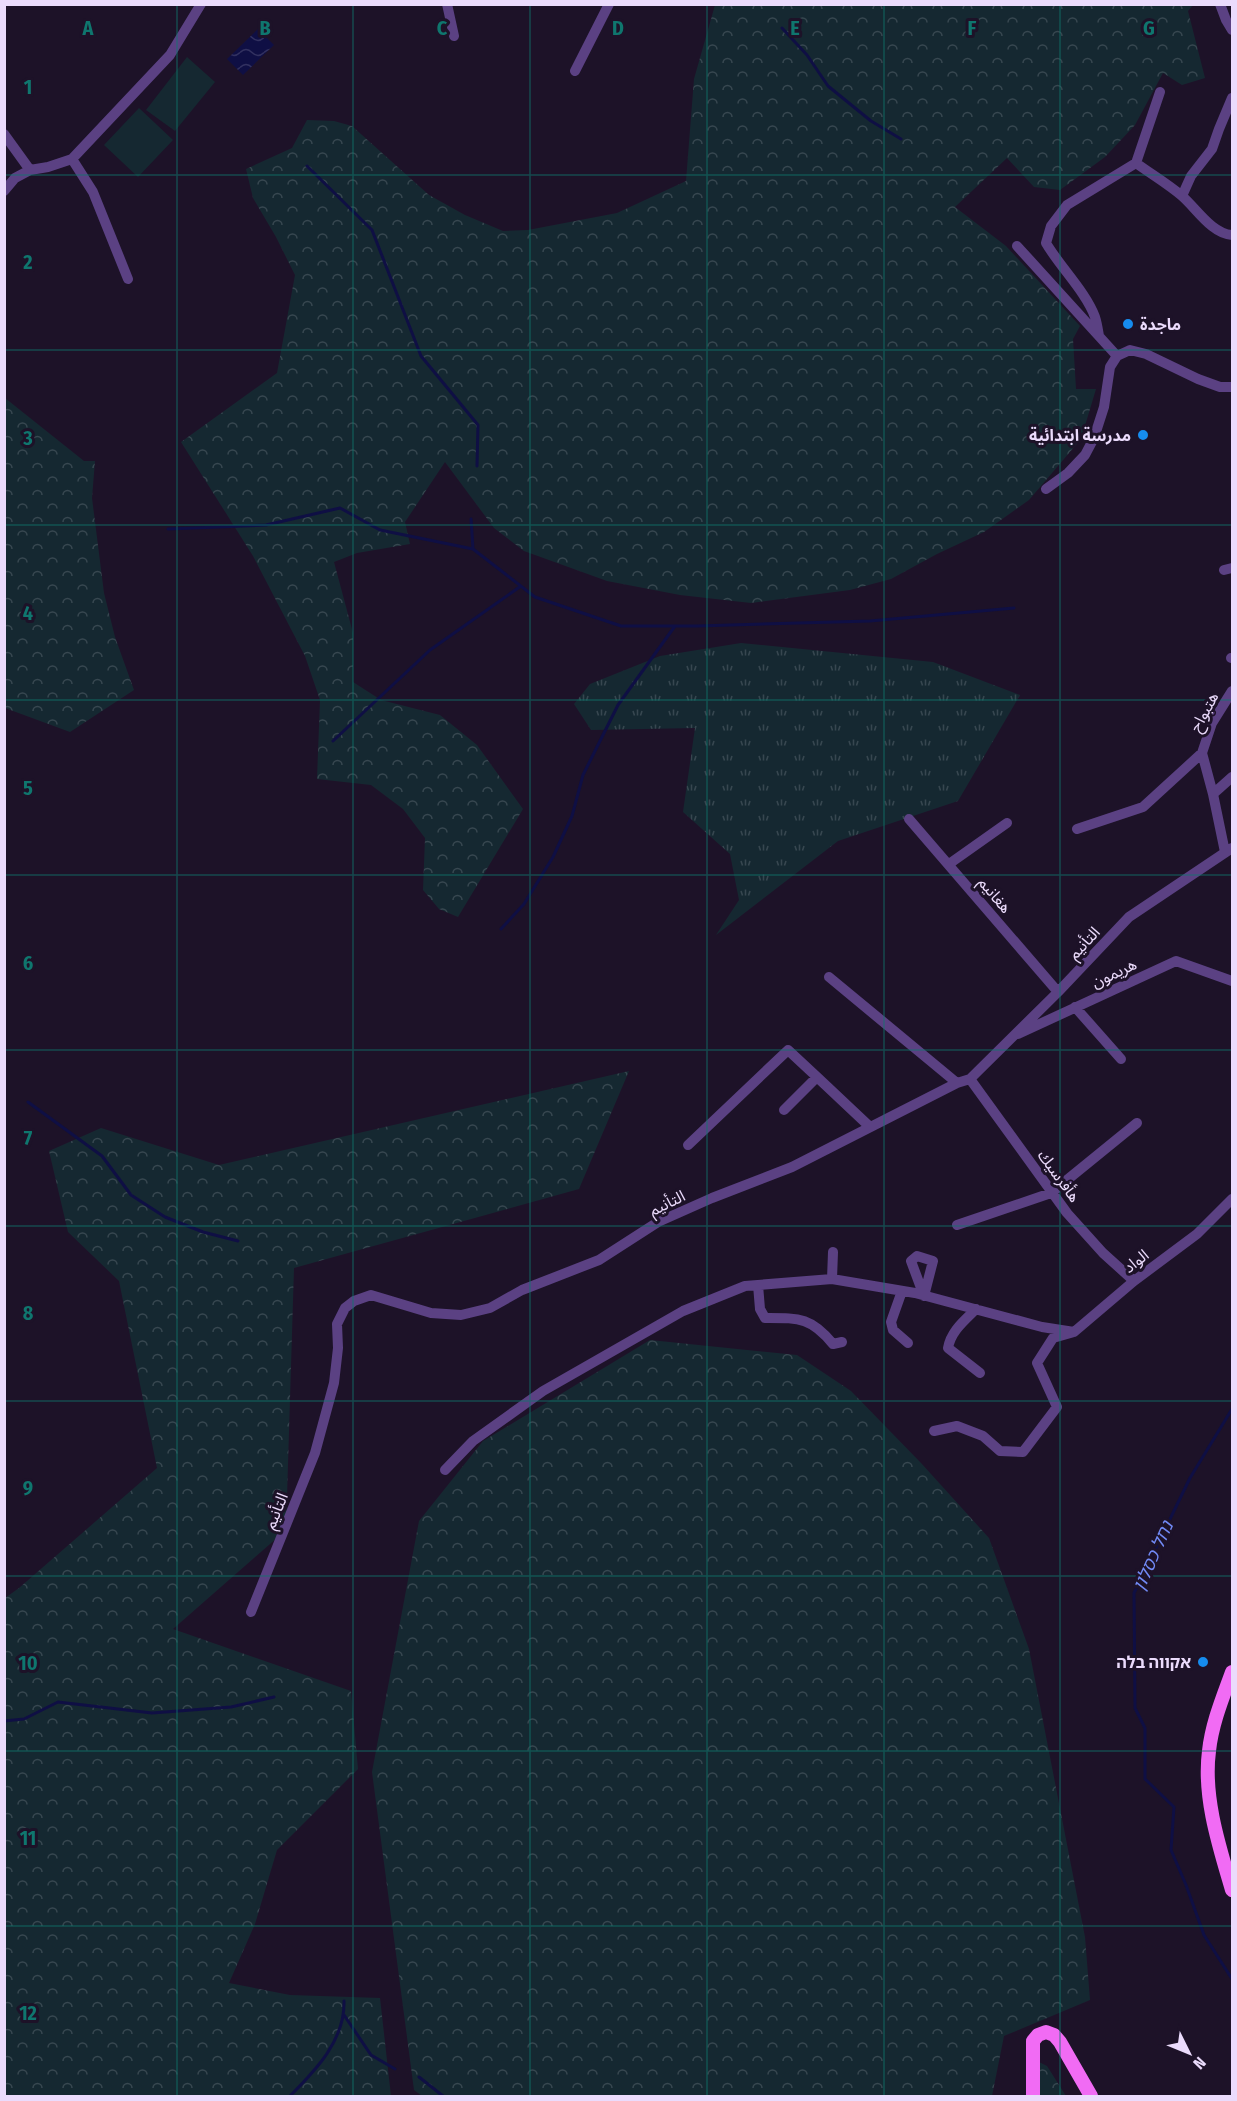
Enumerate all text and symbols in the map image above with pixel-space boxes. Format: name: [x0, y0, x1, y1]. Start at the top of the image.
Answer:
text: A: [82, 16, 95, 40]
text: B: [259, 16, 271, 40]
text: C: [437, 16, 448, 40]
text: D: [612, 16, 624, 40]
text: E: [790, 16, 800, 40]
text: F: [968, 16, 977, 40]
text: G: [1143, 16, 1155, 40]
text: 1: [24, 75, 32, 99]
text: 2: [22, 250, 33, 274]
place label: ماجدة: [1140, 315, 1181, 334]
marker: ماجدة: [1121, 317, 1135, 331]
text: 3: [22, 426, 33, 450]
place label: مدرسة ابتدائية: [1029, 426, 1131, 445]
marker: مدرسة ابتدائية: [1136, 428, 1150, 442]
text: 4: [23, 601, 33, 625]
street label: هتبواح: [1186, 689, 1225, 737]
text: 5: [23, 776, 33, 800]
street label: هغانيم: [972, 873, 1016, 919]
street label: التأنيم: [1064, 923, 1106, 965]
text: 6: [23, 951, 33, 975]
street label: هريمون: [1088, 954, 1140, 992]
text: 7: [24, 1126, 33, 1150]
street label: هأفرسيك: [1034, 1146, 1084, 1206]
street label: التأنيم: [646, 1186, 689, 1223]
street label: الواد: [1120, 1245, 1152, 1277]
text: 8: [23, 1301, 34, 1325]
text: 9: [23, 1476, 33, 1500]
street label: التأنيم: [260, 1490, 295, 1533]
water label: נחל כסלון: [1128, 1517, 1178, 1594]
text: 10: [18, 1651, 38, 1675]
place label: אקווה בלה: [1116, 1653, 1191, 1672]
marker: אקווה בלה: [1196, 1655, 1210, 1669]
text: 11: [20, 1826, 36, 1850]
text: 12: [19, 2001, 37, 2025]
north arrow: [1159, 2023, 1219, 2083]
text: N: [1189, 2053, 1210, 2073]

